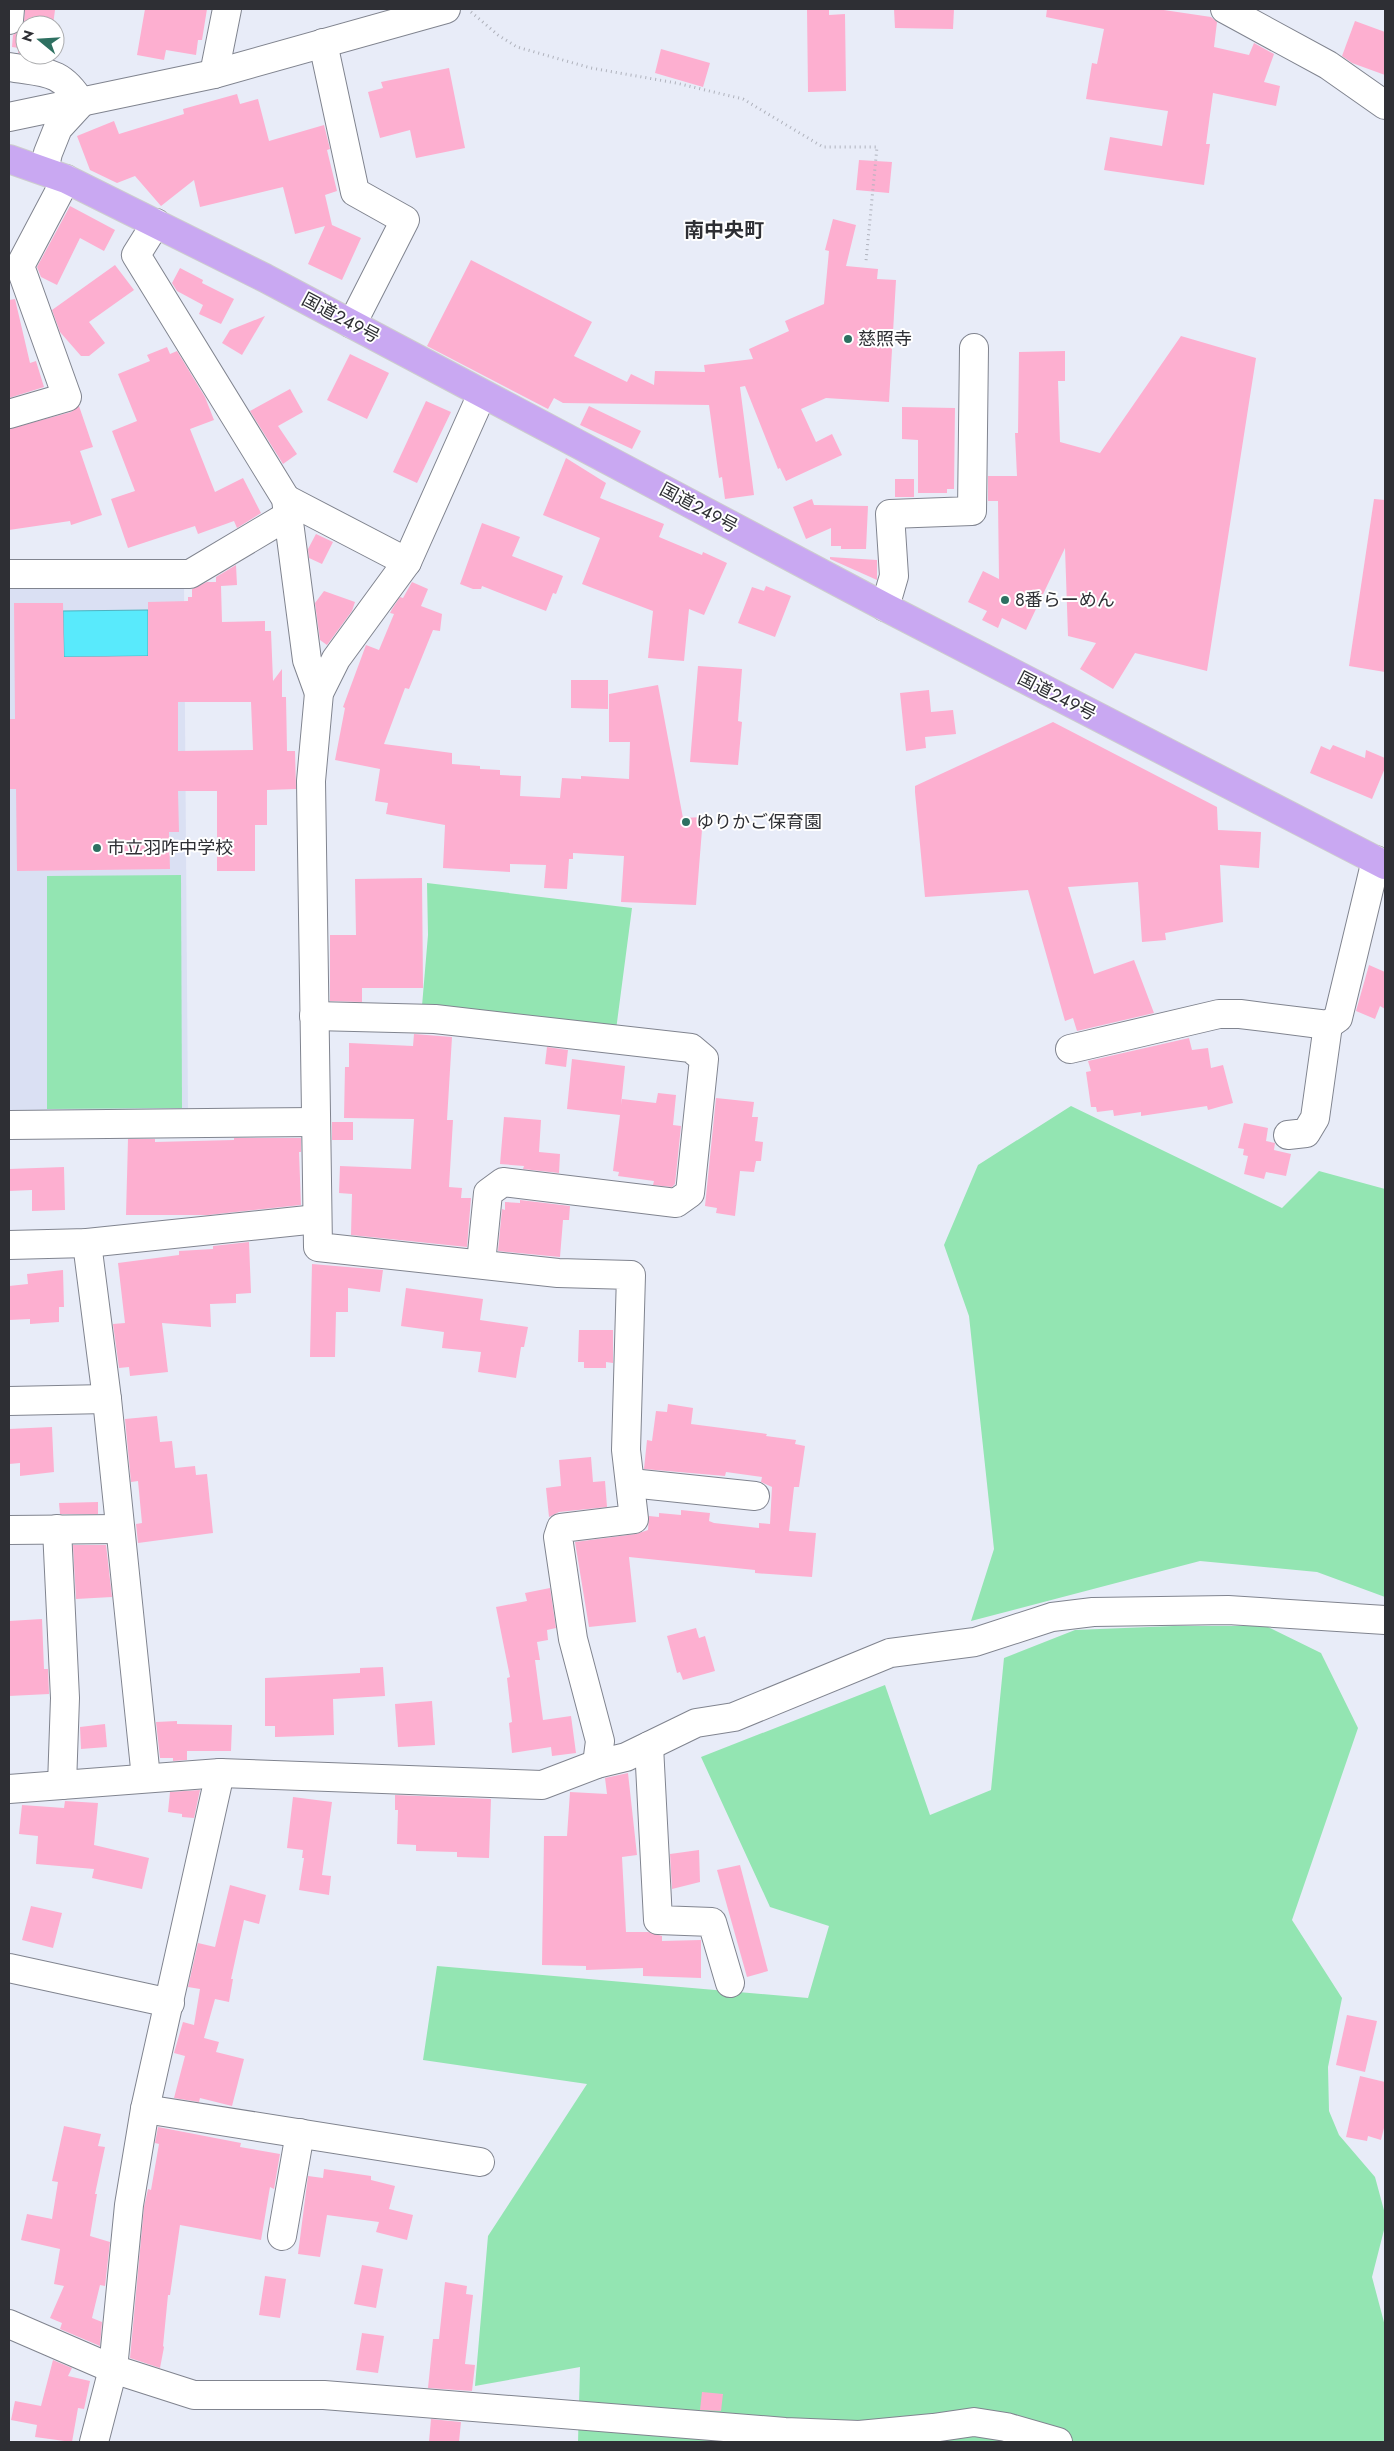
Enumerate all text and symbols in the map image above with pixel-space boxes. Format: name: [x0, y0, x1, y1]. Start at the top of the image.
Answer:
north arrow: [15, 15, 65, 65]
text: N: [16, 28, 39, 44]
district label: 南中央町: [684, 216, 764, 245]
street label: 国道249号: [297, 287, 385, 349]
place label: 慈照寺: [858, 326, 912, 352]
marker: 慈照寺: [842, 333, 854, 345]
street label: 国道249号: [655, 477, 743, 539]
place label: 8番らーめん: [1015, 587, 1115, 613]
marker: 8番らーめん: [999, 594, 1011, 606]
street label: 国道249号: [1013, 665, 1101, 727]
place label: ゆりかご保育園: [696, 809, 822, 835]
marker: ゆりかご保育園: [680, 816, 692, 828]
place label: 市立羽咋中学校: [107, 835, 233, 861]
marker: 市立羽咋中学校: [91, 842, 103, 854]

